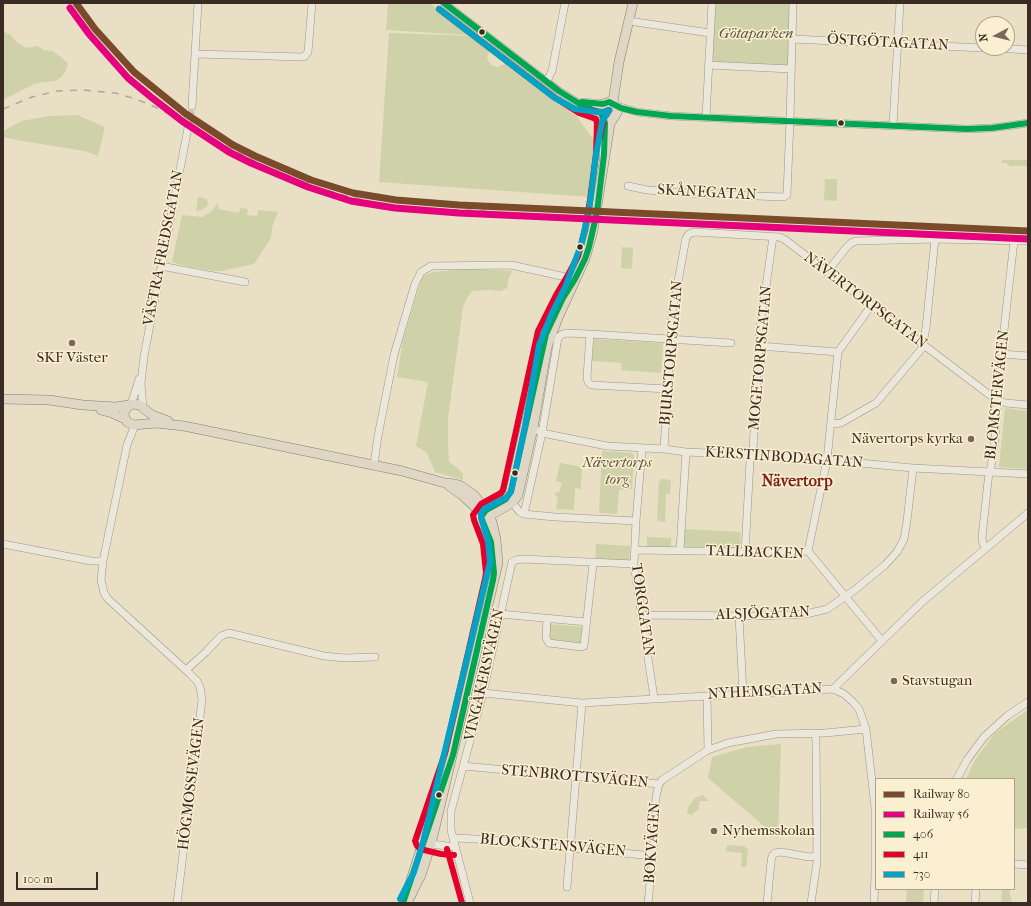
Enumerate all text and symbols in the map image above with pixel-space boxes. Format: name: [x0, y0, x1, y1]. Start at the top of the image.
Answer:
north arrow: [975, 16, 1015, 56]
park label: Götaparken: [719, 25, 793, 43]
unlabelled marker: [477, 27, 487, 37]
street label: ÖSTGÖTAGATAN: [827, 31, 949, 55]
text: N: [977, 32, 991, 42]
unlabelled marker: [836, 118, 846, 128]
street label: VÄSTRA FREDSGATAN: [140, 169, 188, 327]
street label: SKÅNEGATAN: [657, 181, 757, 205]
unlabelled marker: [575, 242, 585, 252]
street label: NÄVERTORPSGATAN: [800, 249, 930, 353]
street label: BJURSTORPSGATAN: [657, 280, 687, 426]
street label: MOGETORPSGATAN: [746, 285, 776, 431]
street label: BLOMSTERVÄGEN: [982, 329, 1014, 461]
marker: SKF Väster: [67, 338, 77, 348]
place label: SKF Väster: [36, 349, 108, 367]
place label: Nävertorps kyrka: [851, 430, 963, 448]
marker: Nävertorps kyrka: [966, 434, 976, 444]
street label: KERSTINBODAGATAN: [704, 443, 864, 473]
park label: Nävertorps torg: [582, 454, 652, 489]
unlabelled marker: [510, 468, 520, 478]
district label: Nävertorp: [761, 472, 833, 492]
street label: TALLBACKEN: [706, 542, 804, 564]
street label: TORGGATAN: [627, 562, 657, 658]
street label: ALSJÖGATAN: [715, 603, 811, 625]
street label: VINGÅKERSVÄGEN: [461, 607, 509, 743]
place label: Stavstugan: [902, 672, 972, 690]
marker: Stavstugan: [889, 676, 899, 686]
street label: NYHEMSGATAN: [707, 680, 823, 704]
street label: HÖGMOSSEVÄGEN: [175, 717, 209, 851]
street label: STENBROTTSVÄGEN: [500, 762, 650, 792]
legend: [875, 778, 1015, 890]
text: Railway 80: [913, 787, 970, 801]
unlabelled marker: [434, 790, 444, 800]
street label: BOKVÄGEN: [641, 802, 665, 884]
text: Railway 56: [913, 807, 969, 821]
place label: Nyhemsskolan: [722, 822, 815, 840]
marker: Nyhemsskolan: [709, 826, 719, 836]
text: 406: [913, 827, 933, 841]
street label: BLOCKSTENSVÄGEN: [479, 831, 627, 861]
text: 411: [913, 847, 929, 861]
scale bar: [18, 864, 100, 890]
text: 730: [913, 867, 930, 881]
text: 100 m: [23, 872, 53, 886]

